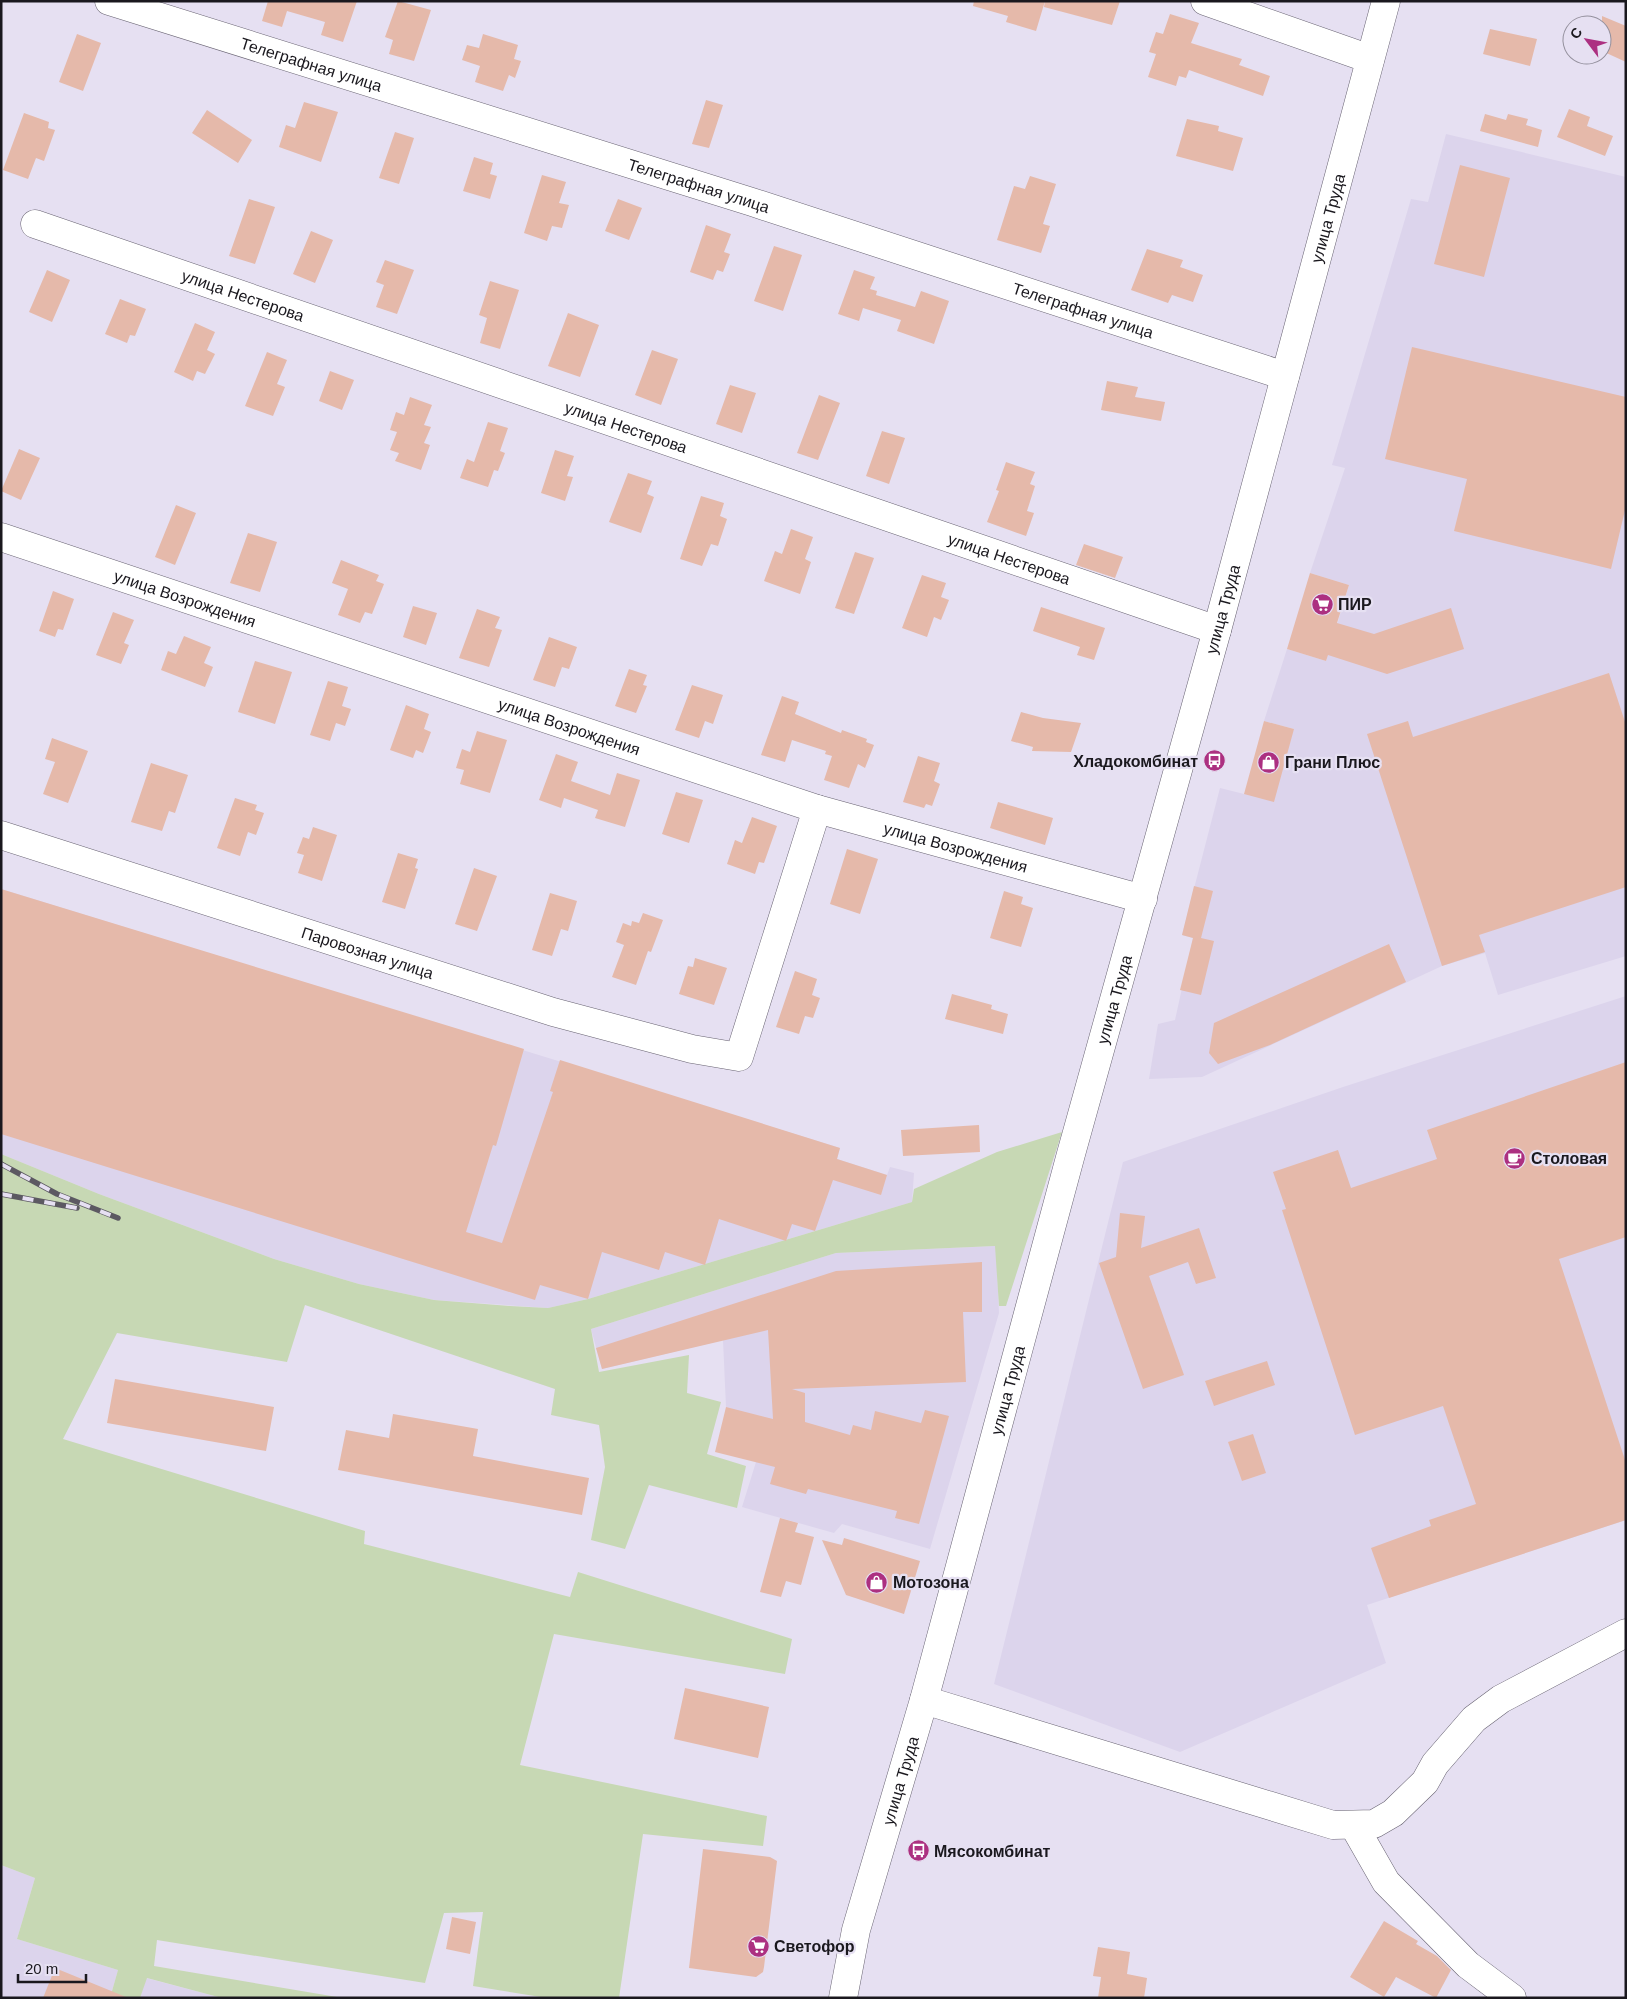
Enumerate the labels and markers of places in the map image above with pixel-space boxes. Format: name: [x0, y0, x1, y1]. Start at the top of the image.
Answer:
supermarket icon: ПИР: [1310, 592, 1334, 616]
place label: ПИР: [1338, 596, 1372, 613]
bus stop icon: Хладокомбинат: [1202, 749, 1226, 773]
shop icon: Грани Плюс: [1257, 750, 1281, 774]
place label: Хладокомбинат: [1073, 753, 1198, 770]
place label: Грани Плюс: [1285, 754, 1380, 771]
cafe icon: Столовая: [1503, 1146, 1527, 1170]
place label: Столовая: [1531, 1150, 1607, 1167]
shop icon: Мотозона: [865, 1570, 889, 1594]
place label: Мотозона: [893, 1574, 969, 1591]
bus stop icon: Мясокомбинат: [906, 1839, 930, 1863]
place label: Мясокомбинат: [934, 1843, 1051, 1860]
supermarket icon: Светофор: [746, 1934, 770, 1958]
place label: Светофор: [774, 1938, 855, 1955]

